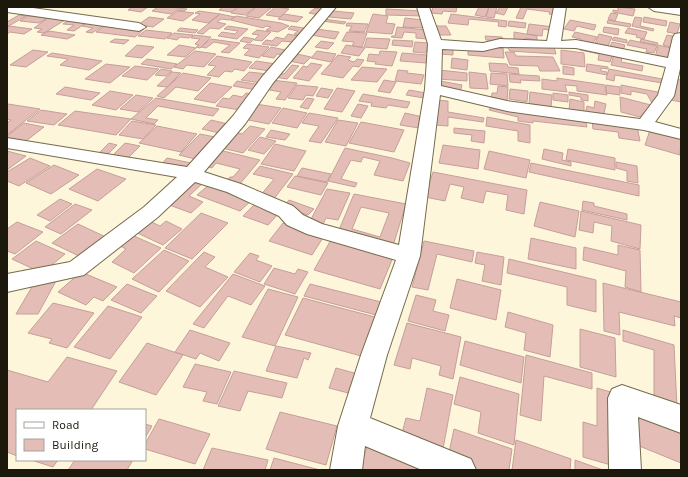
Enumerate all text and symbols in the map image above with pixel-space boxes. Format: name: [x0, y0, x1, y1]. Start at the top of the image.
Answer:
legend: [16, 409, 146, 461]
text: Road: [52, 418, 80, 432]
text: Building: [52, 438, 99, 452]

